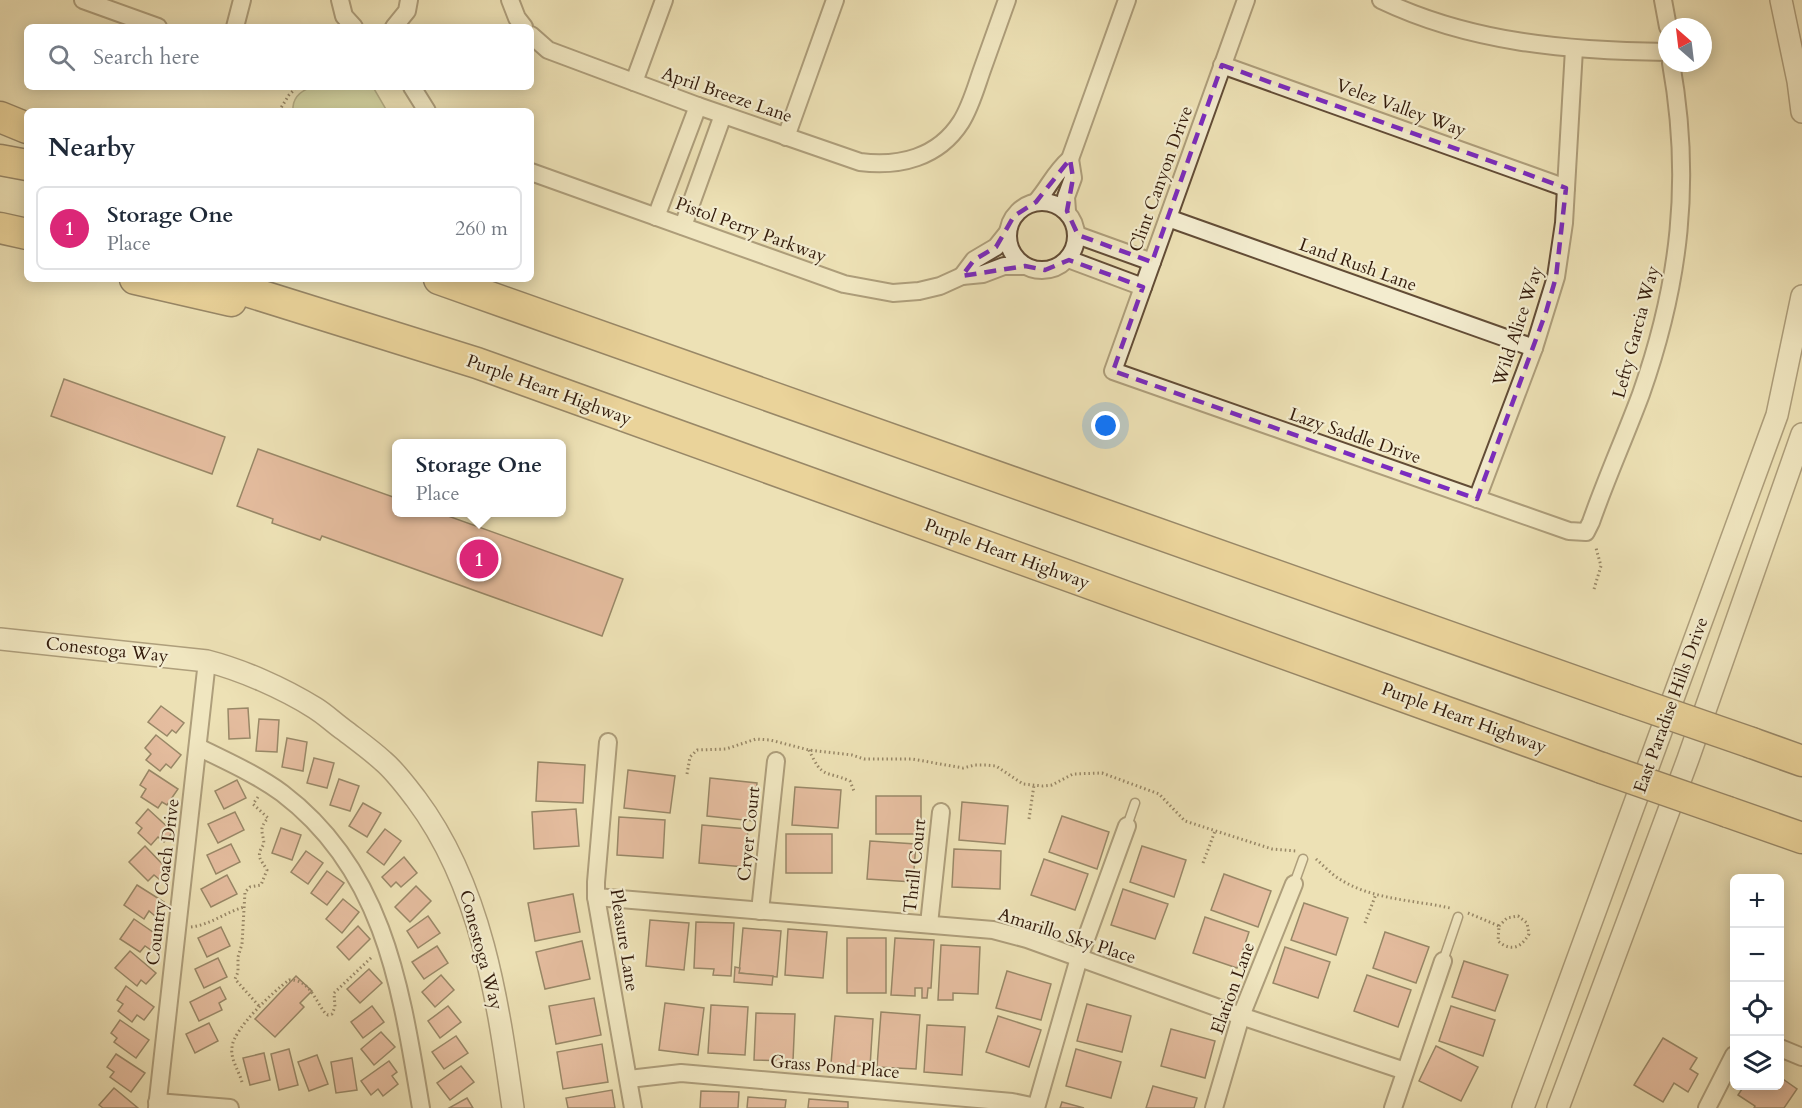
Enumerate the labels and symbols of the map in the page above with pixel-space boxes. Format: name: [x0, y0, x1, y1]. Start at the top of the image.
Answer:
north arrow: [1658, 18, 1712, 72]
street label: April Breeze Lane: [658, 61, 796, 129]
street label: Velez Valley Way: [1332, 73, 1470, 143]
street label: Clint Canyon Drive: [1123, 102, 1199, 256]
street label: Pistol Perry Parkway: [672, 191, 831, 269]
street label: Land Rush Lane: [1296, 232, 1420, 298]
street label: Wild Alice Way: [1487, 262, 1549, 390]
street label: Lefty Garcia Way: [1606, 263, 1666, 401]
street label: Purple Heart Highway: [463, 348, 636, 432]
street label: Lazy Saddle Drive: [1286, 402, 1424, 470]
your location: [1091, 411, 1120, 440]
street label: Purple Heart Highway: [921, 512, 1094, 596]
pin: 1: [460, 536, 498, 582]
street label: East Paradise Hills Drive: [1628, 614, 1714, 796]
street label: Conestoga Way: [44, 631, 170, 669]
street label: Purple Heart Highway: [1378, 676, 1551, 760]
street label: Cryer Court: [732, 785, 766, 883]
street label: Country Coach Drive: [140, 797, 186, 967]
street label: Thrill Court: [898, 817, 932, 914]
street label: Conestoga Way: [453, 887, 509, 1013]
street label: Pleasure Lane: [604, 887, 644, 993]
street label: Amarillo Sky Place: [995, 902, 1139, 970]
street label: Elation Lane: [1205, 939, 1261, 1037]
street label: Grass Pond Place: [769, 1049, 901, 1085]

